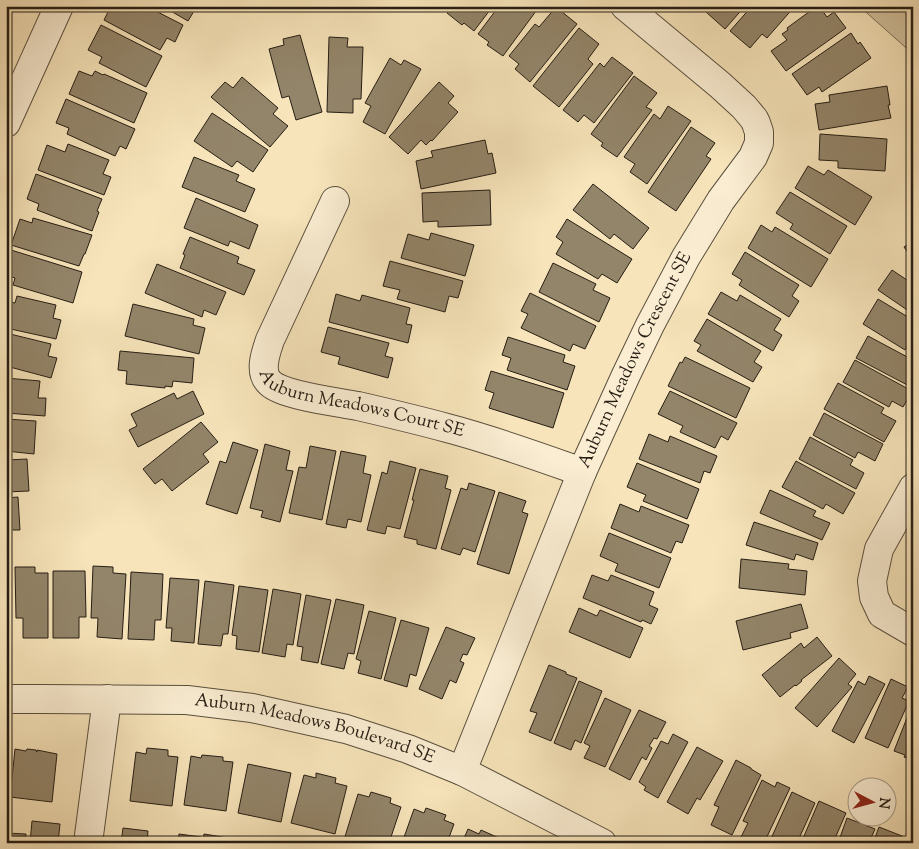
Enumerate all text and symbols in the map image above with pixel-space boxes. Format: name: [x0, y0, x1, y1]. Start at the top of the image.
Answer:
street label: Auburn Meadows Crescent SE: [572, 248, 699, 473]
street label: Auburn Meadows Court SE: [251, 365, 467, 445]
street label: Auburn Meadows Boulevard SE: [193, 688, 438, 771]
north arrow: [846, 776, 896, 826]
text: N: [872, 797, 893, 810]

